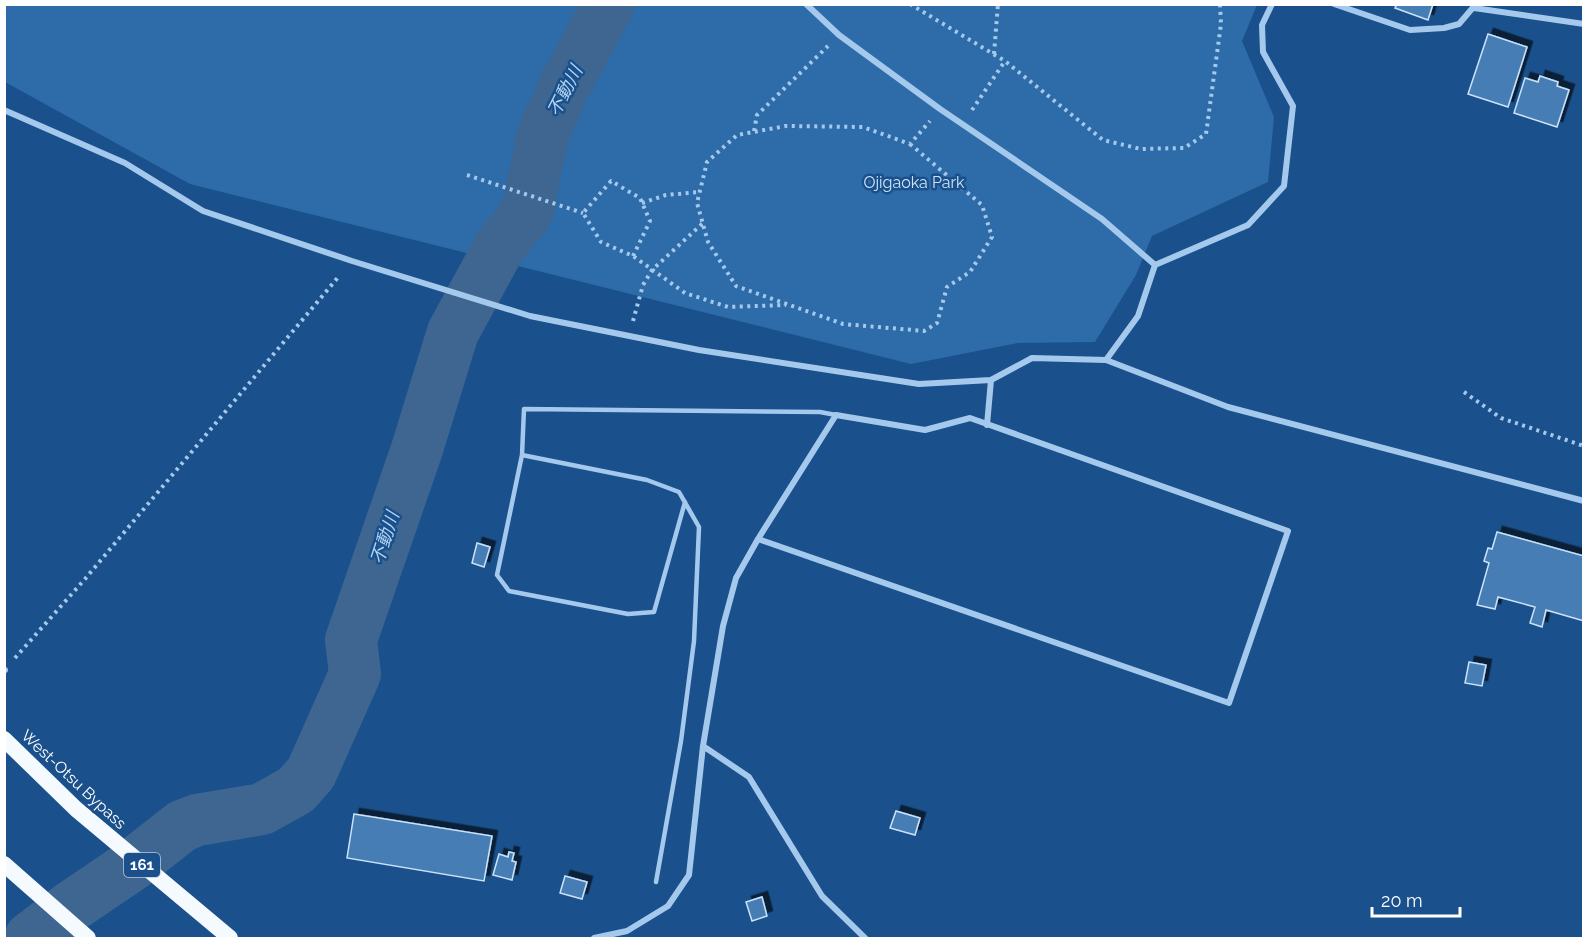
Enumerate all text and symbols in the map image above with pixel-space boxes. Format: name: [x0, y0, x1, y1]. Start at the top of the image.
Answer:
water label: 不動川: [543, 60, 587, 120]
park label: Ojigaoka Park: [863, 173, 965, 192]
water label: 不動川: [366, 507, 403, 567]
street label: West-Otsu Bypass: [17, 726, 130, 833]
road number: 161: [124, 853, 160, 877]
scale bar: [1372, 880, 1460, 918]
text: 20 m: [1381, 890, 1423, 911]

